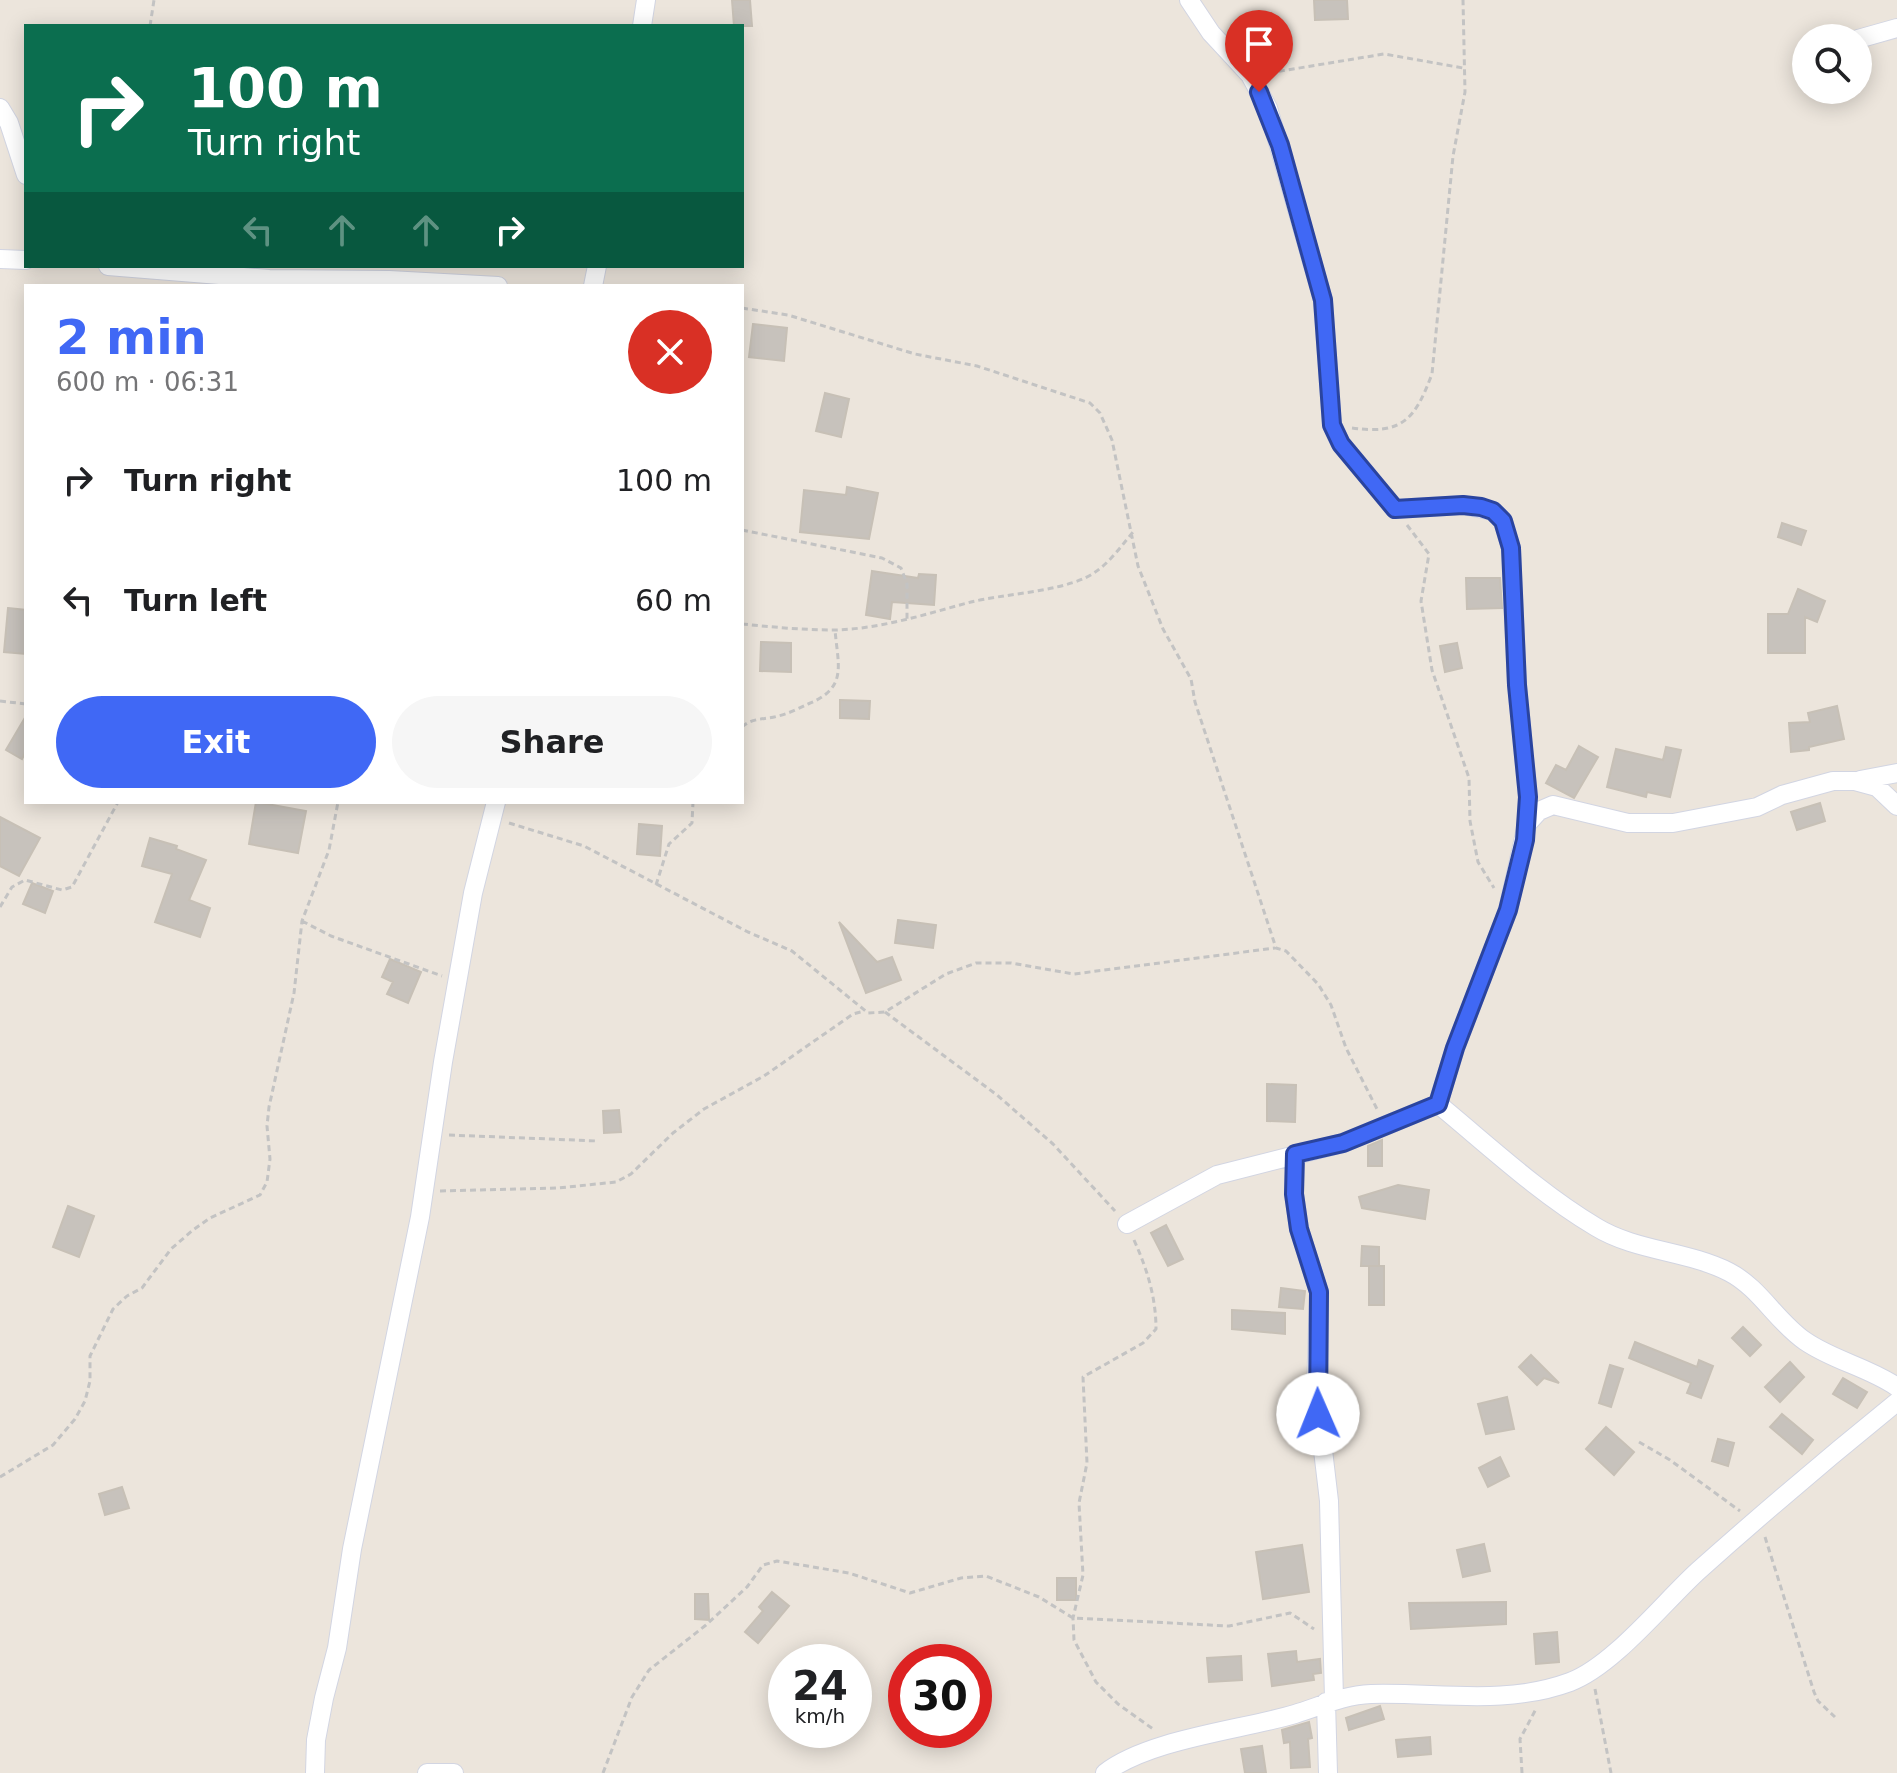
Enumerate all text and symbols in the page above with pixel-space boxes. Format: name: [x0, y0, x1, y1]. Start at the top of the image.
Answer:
pin: [1225, 10, 1293, 92]
icon: arrive: [1237, 22, 1281, 66]
map controls: [1792, 24, 1872, 104]
button: search: [1792, 24, 1872, 104]
text: 100 m: [188, 55, 383, 120]
icon: right: [56, 56, 160, 160]
text: Turn right: [188, 122, 360, 163]
icon: left: [236, 208, 280, 252]
icon: ahead: [320, 208, 364, 252]
icon: ahead: [404, 208, 448, 252]
icon: right: [488, 208, 532, 252]
text: 2 min: [56, 309, 207, 365]
button: close: [628, 310, 712, 394]
text: 600 m · 06:31: [56, 367, 239, 397]
icon: right: [56, 458, 100, 502]
text: Turn right: [124, 463, 291, 498]
text: 100 m: [616, 463, 712, 498]
icon: left: [56, 578, 100, 622]
text: Turn left: [124, 583, 267, 618]
text: 60 m: [635, 583, 712, 618]
button: Exit: [56, 696, 376, 788]
button: Share: [392, 696, 712, 788]
position arrow: [1276, 1372, 1360, 1456]
speed limit sign: 30: [888, 1644, 992, 1748]
text: 24: [792, 1663, 848, 1709]
text: km/h: [795, 1704, 845, 1728]

